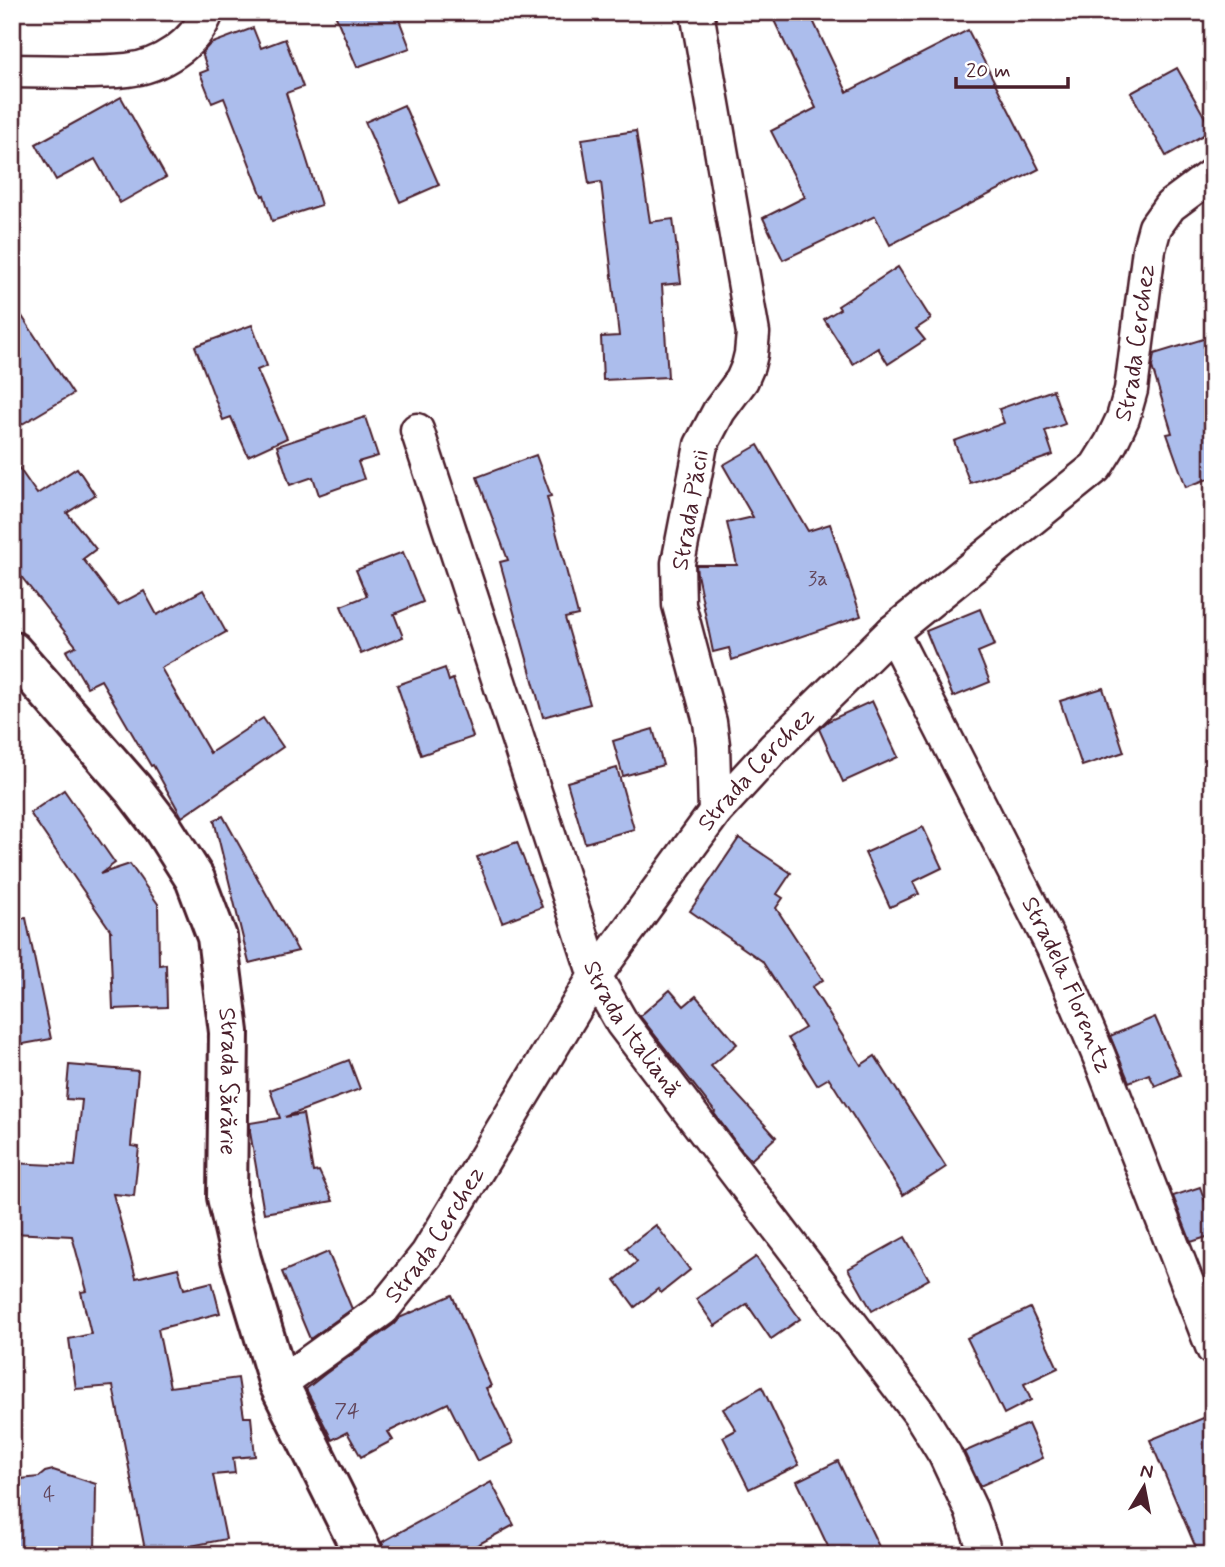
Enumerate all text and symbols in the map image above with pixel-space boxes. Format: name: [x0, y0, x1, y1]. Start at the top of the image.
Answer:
scale bar: [956, 46, 1068, 90]
text: 20 m: [966, 57, 1011, 85]
street label: Strada Cerchez: [1107, 262, 1162, 425]
street label: Strada Păcii: [665, 447, 717, 573]
house number: 3a: [808, 565, 828, 593]
street label: Strada Cerchez: [691, 701, 822, 837]
street label: Stradela Florentz: [1014, 891, 1120, 1077]
street label: Strada Italiană: [576, 957, 689, 1104]
street label: Strada Sărărie: [211, 1006, 245, 1155]
street label: Strada Cerchez: [378, 1160, 492, 1310]
house number: 74: [334, 1397, 360, 1425]
north arrow: [1110, 1452, 1180, 1522]
text: N: [1138, 1458, 1155, 1485]
house number: 4: [43, 1481, 55, 1509]

